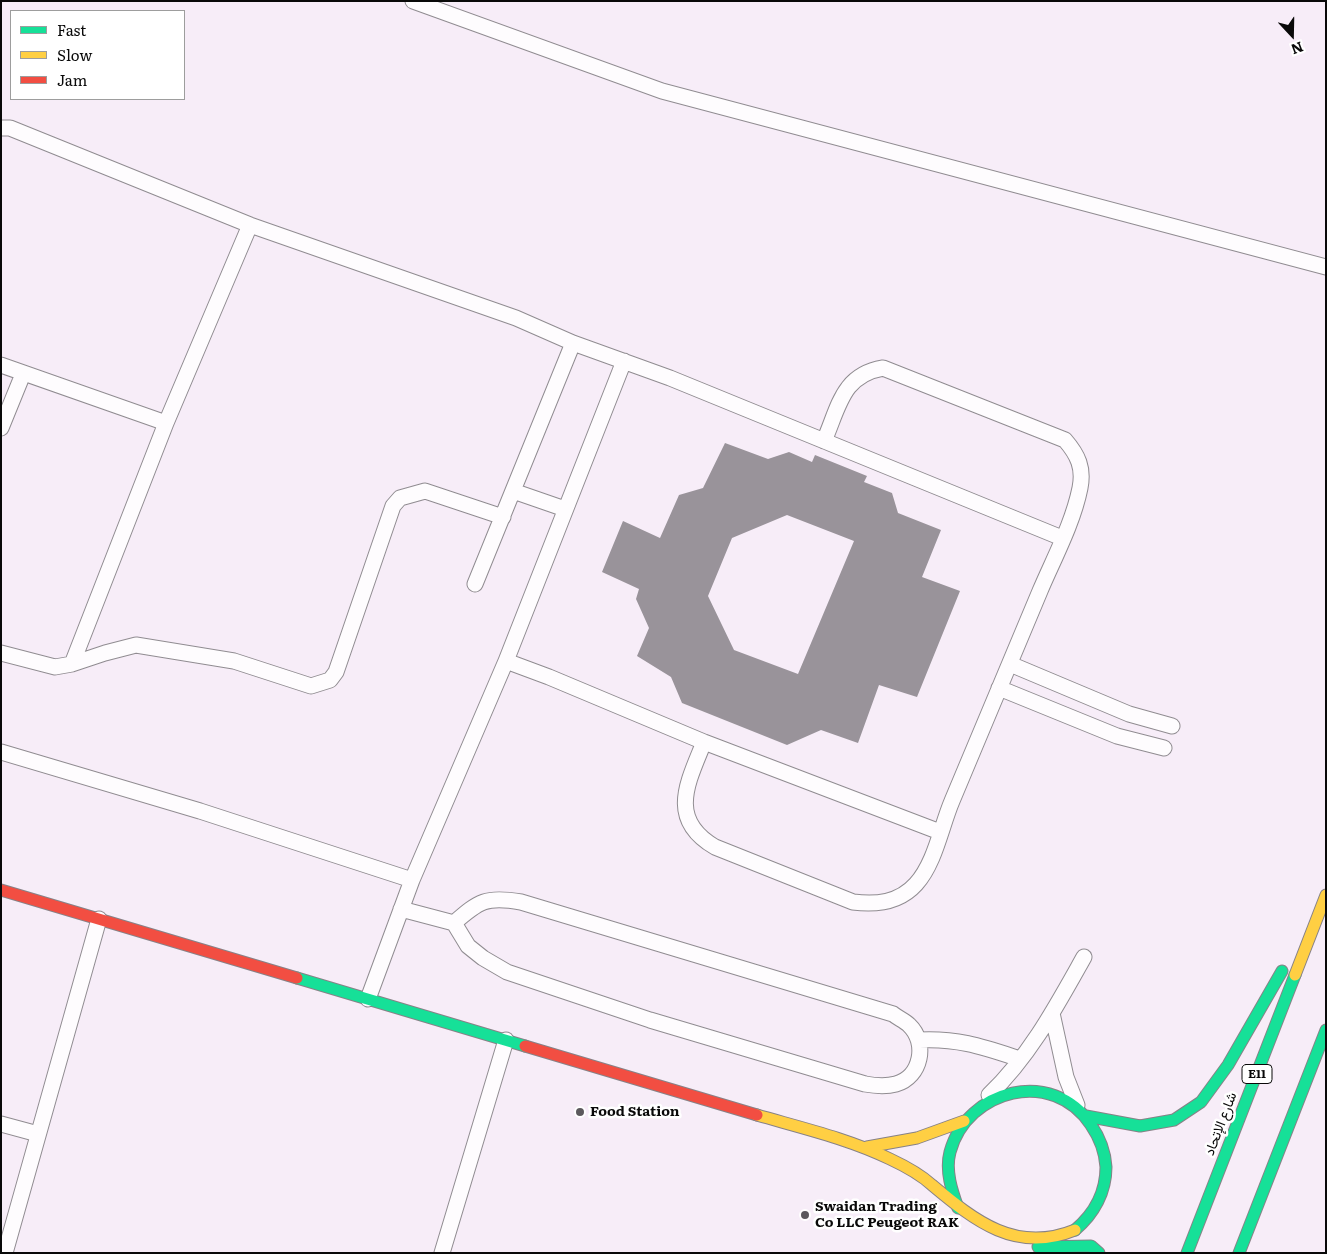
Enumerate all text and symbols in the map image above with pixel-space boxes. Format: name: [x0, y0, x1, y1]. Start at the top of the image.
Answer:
legend: [10, 10, 185, 100]
north arrow: [1267, 10, 1317, 60]
text: Fast: [57, 18, 86, 41]
text: N: [1288, 38, 1306, 60]
text: Slow: [57, 43, 92, 66]
text: Jam: [57, 68, 87, 91]
road number: E11: [1242, 1064, 1272, 1084]
street label: شارع الإتحاد: [1201, 1090, 1241, 1158]
place label: Food Station: [590, 1104, 679, 1120]
marker: Food Station: [574, 1106, 586, 1118]
place label: Swaidan Trading Co LLC Peugeot RAK: [815, 1199, 959, 1232]
marker: Swaidan Trading Co LLC Peugeot RAK: [799, 1209, 811, 1221]

